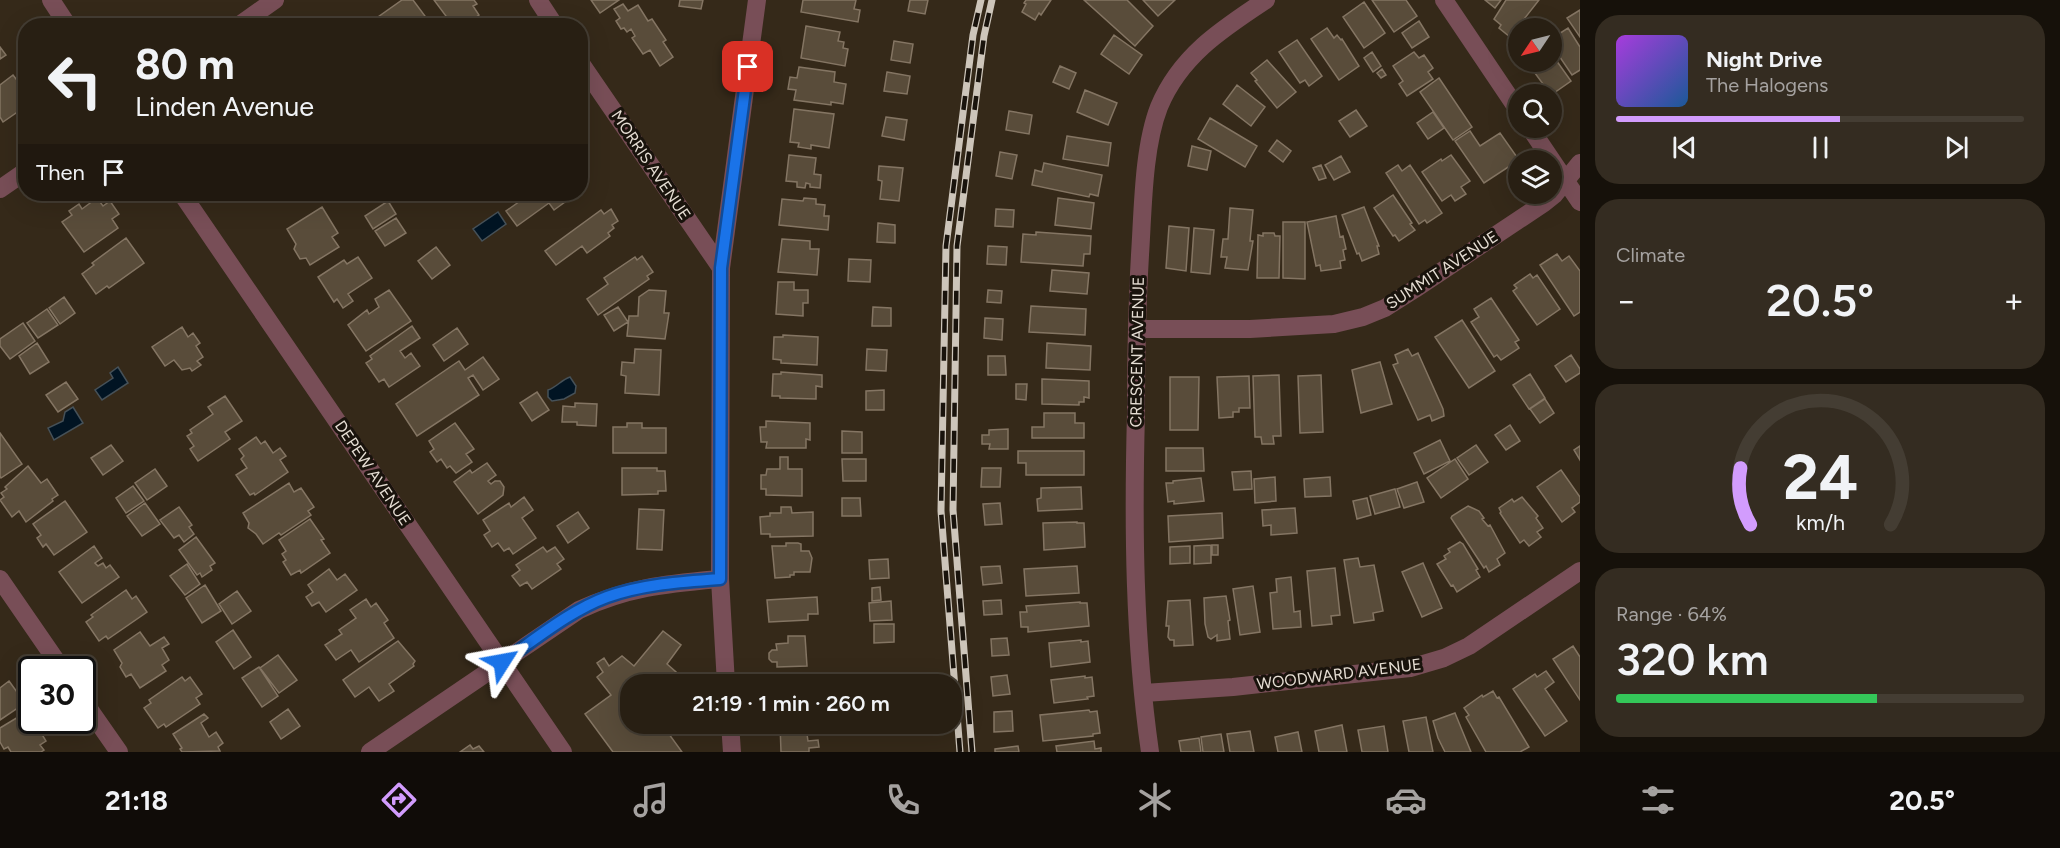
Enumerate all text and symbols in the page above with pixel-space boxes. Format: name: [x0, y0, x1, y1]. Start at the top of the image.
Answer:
north arrow: [1508, 18, 1562, 72]
map controls: [1508, 18, 1562, 204]
text: 80 m: [135, 39, 235, 90]
pin: [722, 41, 773, 92]
icon: left: [36, 42, 114, 120]
text: Night Drive: [1706, 46, 1822, 73]
icon: arrive: [731, 50, 764, 83]
text: The Halogens: [1706, 73, 1828, 97]
button: search: [1508, 84, 1562, 138]
text: Linden Avenue: [135, 90, 314, 123]
street label: MORRIS AVENUE: [607, 107, 695, 223]
icon: previous: [1668, 131, 1701, 164]
icon: pause: [1804, 131, 1837, 164]
icon: next: [1940, 131, 1973, 164]
button: layers: [1508, 150, 1562, 204]
icon: arrive: [97, 156, 130, 189]
text: Then: [36, 159, 85, 186]
street label: SUMMIT AVENUE: [1383, 227, 1501, 313]
text: Climate: [1616, 243, 1685, 267]
text: 20.5°: [1766, 273, 1874, 327]
street label: CRESCENT AVENUE: [1126, 276, 1148, 428]
text: −: [1616, 281, 1637, 320]
text: +: [2003, 281, 2024, 320]
street label: DEPEW AVENUE: [331, 417, 415, 529]
text: 24: [1782, 440, 1858, 515]
text: km/h: [1796, 511, 1844, 536]
text: Range · 64%: [1616, 602, 1727, 626]
position arrow: [470, 630, 534, 694]
text: 320 km: [1616, 632, 1769, 686]
street label: WOODWARD AVENUE: [1256, 654, 1422, 694]
speed limit sign: 30: [18, 656, 96, 734]
text: 21:19 · 1 min · 260 m: [692, 690, 890, 717]
icon: directions: [378, 779, 420, 821]
icon: music: [630, 779, 672, 821]
icon: phone: [882, 779, 924, 821]
icon: climate: [1134, 779, 1176, 821]
icon: car: [1385, 779, 1427, 821]
icon: filters: [1637, 779, 1679, 821]
text: 21:18: [105, 784, 168, 817]
text: 20.5°: [1889, 784, 1955, 817]

